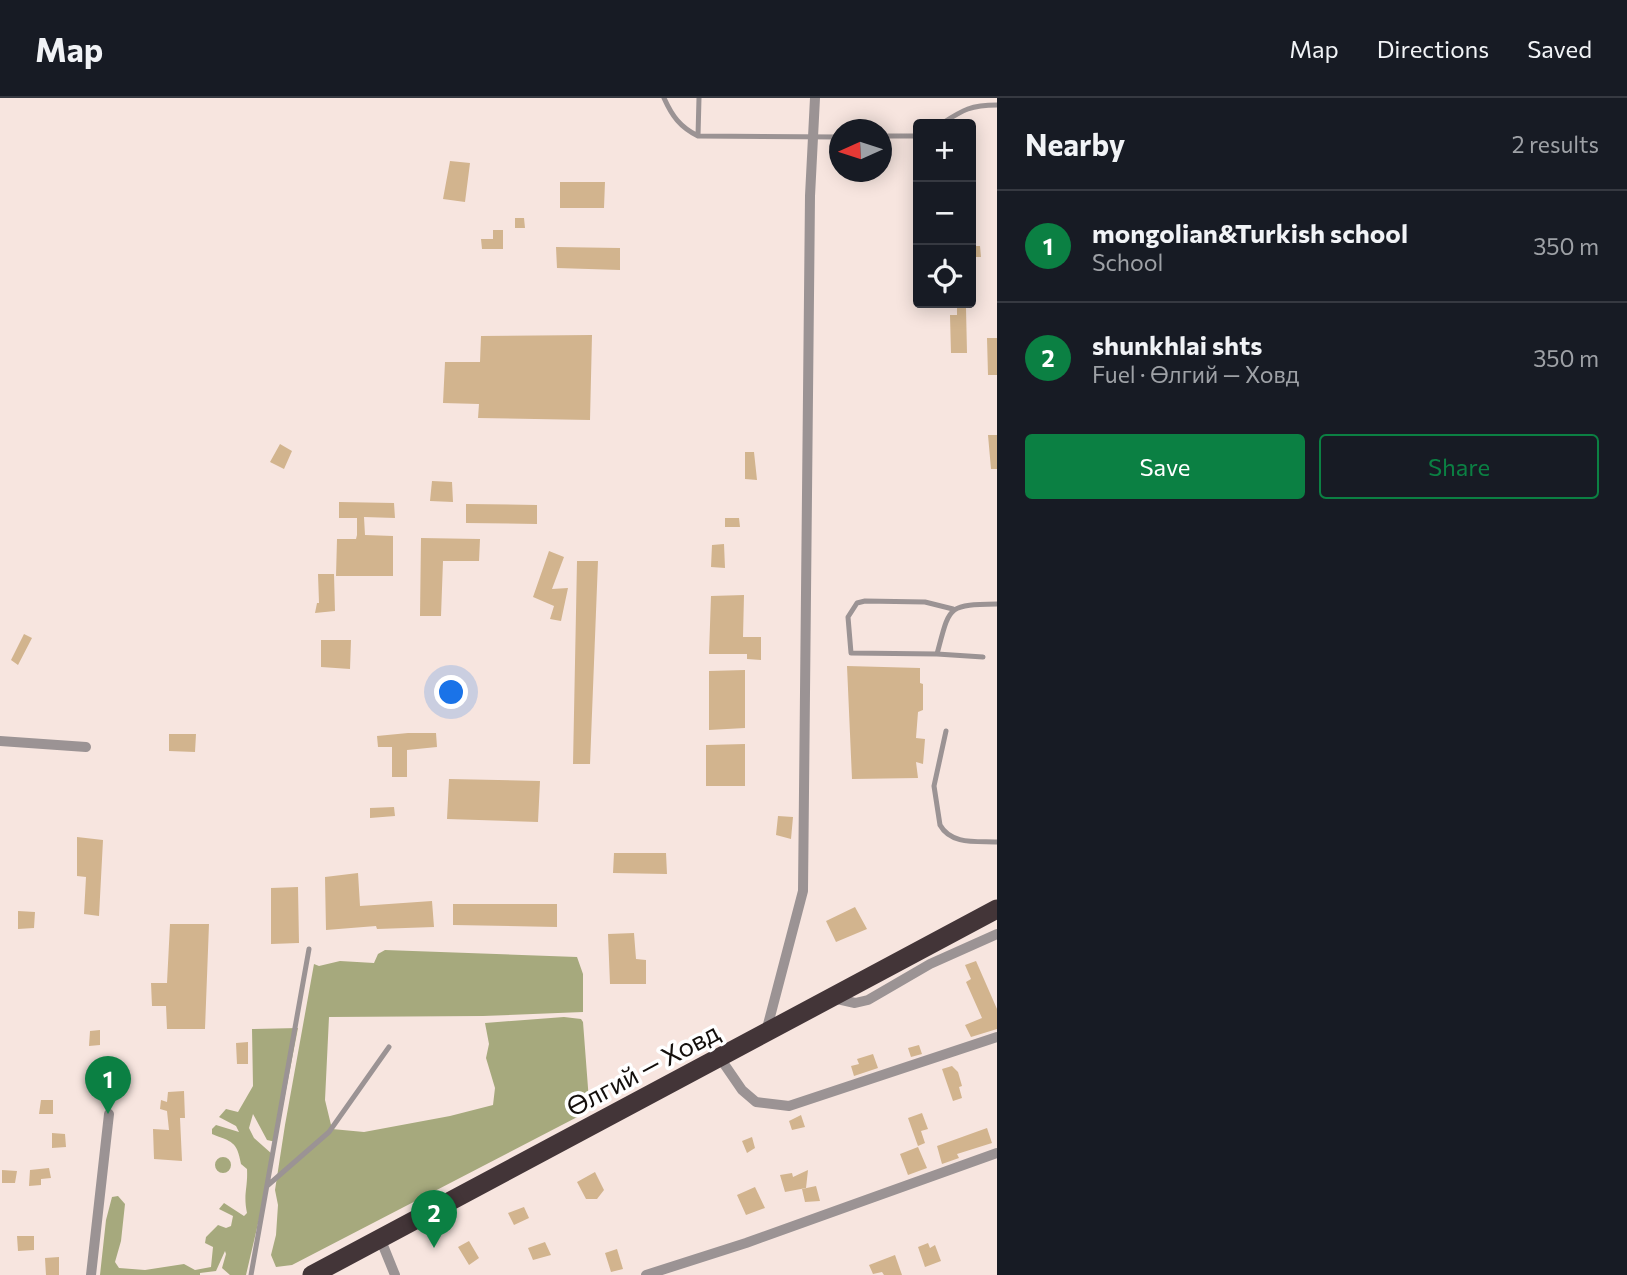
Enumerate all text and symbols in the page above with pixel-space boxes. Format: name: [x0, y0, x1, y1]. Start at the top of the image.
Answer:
text: Map: [35, 28, 103, 69]
text: Map: [1289, 34, 1339, 63]
text: Directions: [1377, 34, 1489, 63]
text: Saved: [1527, 34, 1592, 63]
north arrow: [829, 119, 892, 182]
map controls: [913, 119, 976, 308]
button: +: [913, 119, 976, 182]
text: Nearby: [1025, 125, 1125, 162]
text: 2 results: [1512, 130, 1599, 158]
button: −: [913, 182, 976, 245]
text: mongolian&Turkish school: [1092, 217, 1408, 248]
text: 1: [1043, 232, 1053, 260]
text: 350 m: [1533, 232, 1599, 260]
button: locate: [913, 245, 976, 308]
text: School: [1092, 248, 1163, 276]
text: shunkhlai shts: [1092, 329, 1262, 360]
text: 2: [1041, 344, 1055, 372]
text: 350 m: [1533, 344, 1599, 372]
text: Fuel · Өлгий — Ховд: [1092, 360, 1299, 388]
button: Save: [1025, 434, 1305, 499]
button: Share: [1319, 434, 1599, 499]
your location: [434, 675, 468, 709]
street label: Өлгий — Ховд: [560, 1015, 724, 1122]
pin: 1: [85, 1056, 131, 1114]
pin: 2: [411, 1190, 457, 1248]

